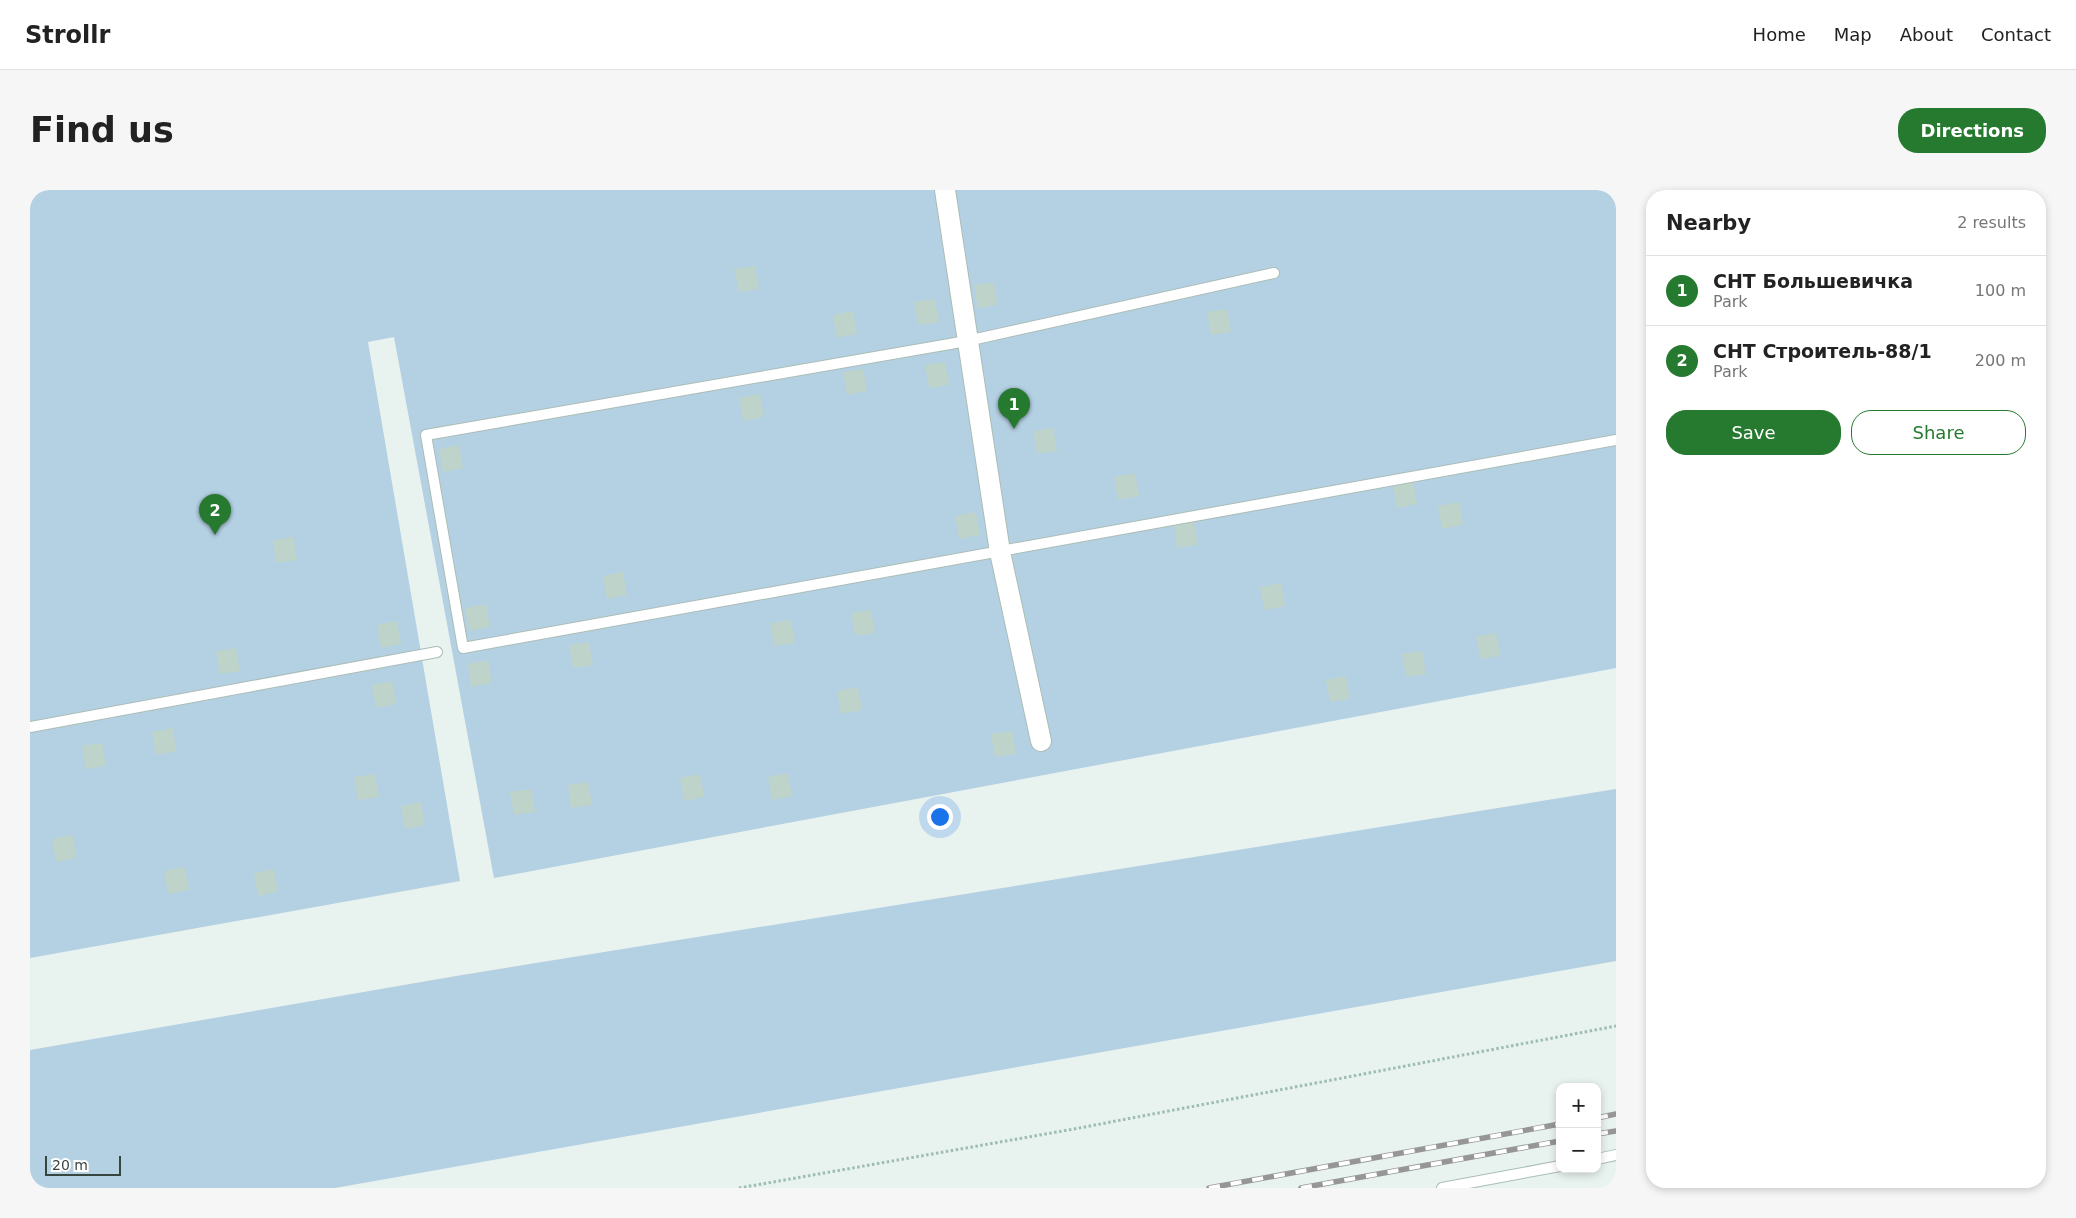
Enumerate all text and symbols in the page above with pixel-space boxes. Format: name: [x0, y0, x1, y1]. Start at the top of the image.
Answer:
text: Strollr: [25, 21, 110, 49]
text: Home: [1753, 24, 1806, 45]
text: Map: [1834, 24, 1872, 45]
text: About: [1900, 24, 1953, 45]
text: Contact: [1981, 24, 2051, 45]
button: Directions: [1898, 108, 2046, 153]
text: Find us: [30, 110, 174, 150]
text: Nearby: [1666, 211, 1751, 235]
text: 2 results: [1957, 213, 2026, 232]
text: СНТ Большевичка: [1713, 270, 1913, 292]
text: 1: [1676, 281, 1688, 300]
text: 100 m: [1975, 281, 2026, 300]
text: Park: [1713, 292, 1748, 311]
text: СНТ Строитель-88/1: [1713, 340, 1932, 362]
text: 2: [1676, 351, 1688, 370]
text: 200 m: [1975, 351, 2026, 370]
text: Park: [1713, 362, 1748, 381]
pin: 1: [998, 388, 1030, 429]
button: Save: [1666, 410, 1841, 455]
button: Share: [1851, 410, 2026, 455]
pin: 2: [199, 494, 231, 535]
your location: [927, 804, 953, 830]
map controls: [1556, 1083, 1601, 1173]
button: +: [1556, 1083, 1601, 1128]
button: −: [1556, 1128, 1601, 1173]
scale bar: [45, 1153, 121, 1176]
text: 20 m: [52, 1157, 88, 1173]

